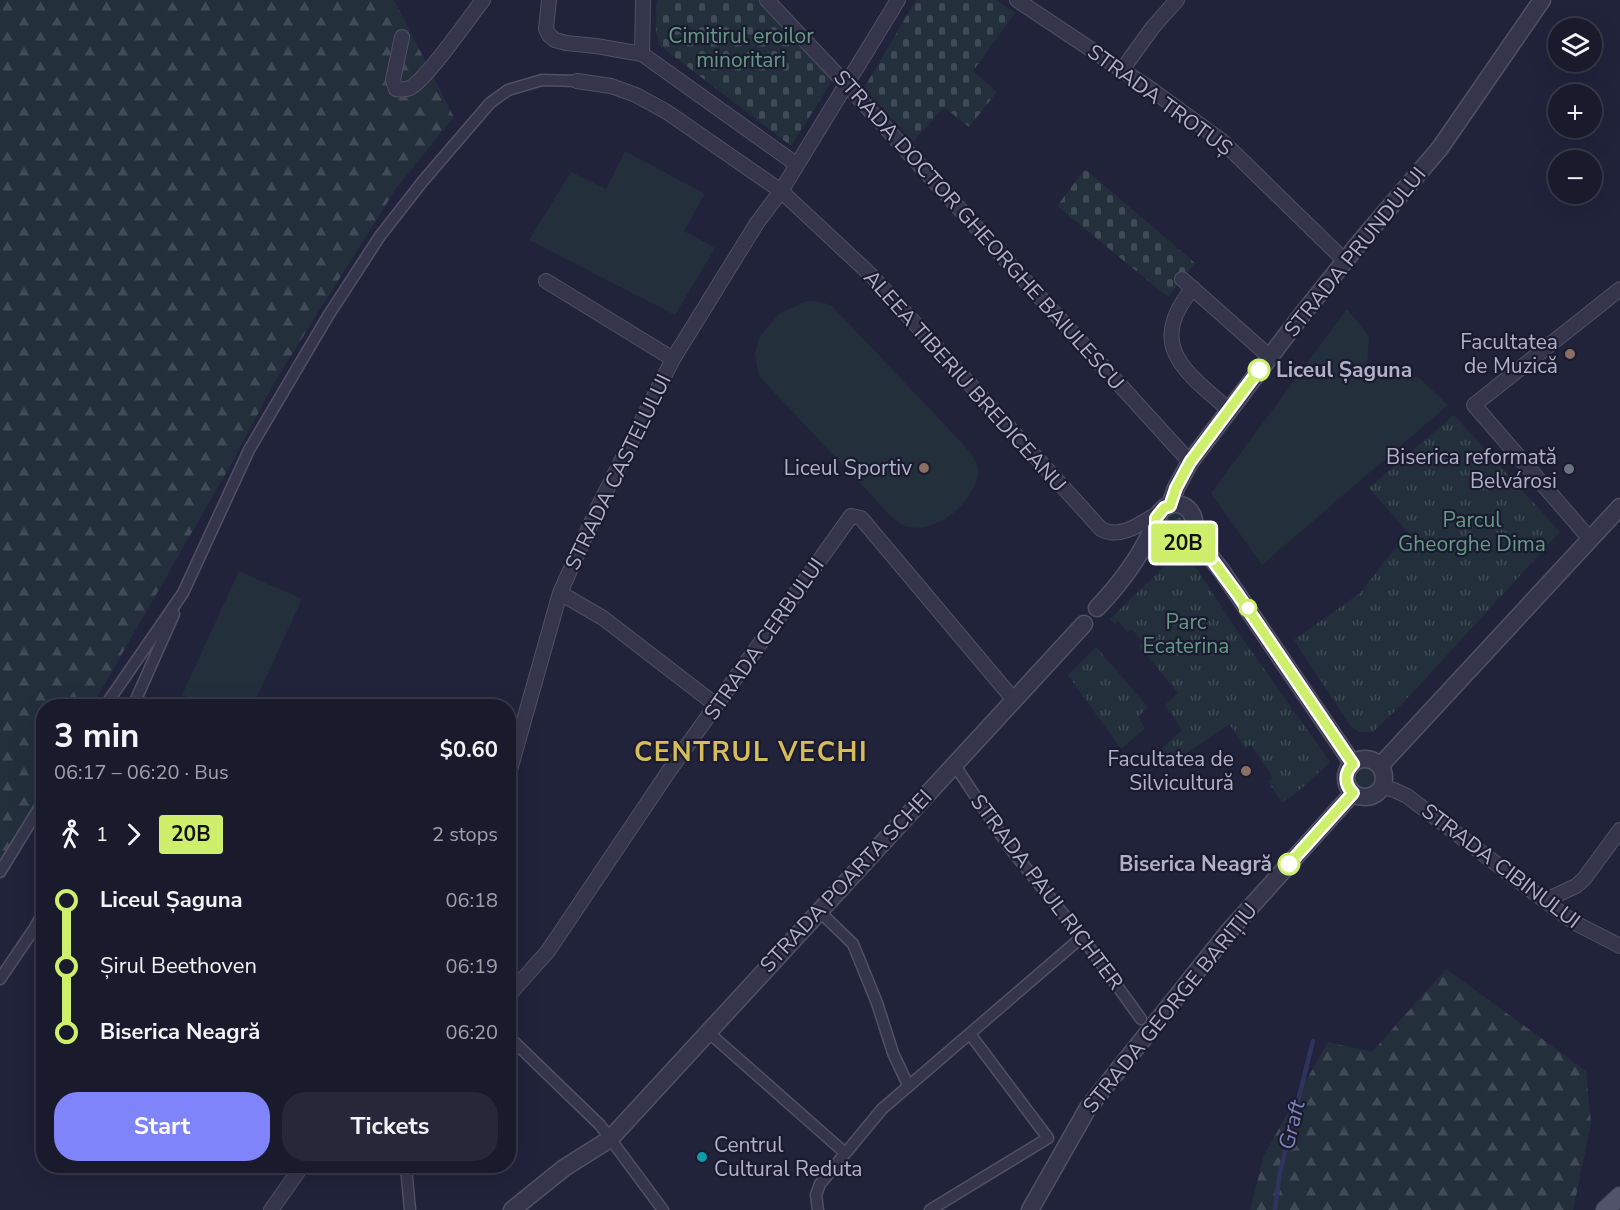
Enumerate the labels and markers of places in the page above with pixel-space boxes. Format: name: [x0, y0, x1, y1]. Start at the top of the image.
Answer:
place label: Facultatea de Muzică: [1460, 328, 1558, 380]
marker: Facultatea de Muzică: [1563, 347, 1577, 361]
place label: Liceul Șaguna: [1276, 356, 1412, 384]
marker: Liceul Șaguna: [1248, 359, 1270, 381]
place label: Biserica reformată Belvárosi: [1386, 443, 1557, 495]
place label: Liceul Sportiv: [784, 454, 912, 482]
marker: Liceul Sportiv: [917, 461, 931, 475]
marker: Biserica reformată Belvárosi: [1562, 462, 1576, 476]
unlabelled marker: [1239, 599, 1257, 617]
place label: Facultatea de Silvicultură: [1107, 745, 1234, 797]
marker: Facultatea de Silvicultură: [1239, 764, 1253, 778]
place label: Biserica Neagră: [1119, 850, 1272, 878]
marker: Biserica Neagră: [1278, 853, 1300, 875]
place label: Centrul Cultural Reduta: [714, 1131, 862, 1183]
marker: Centrul Cultural Reduta: [695, 1150, 709, 1164]

